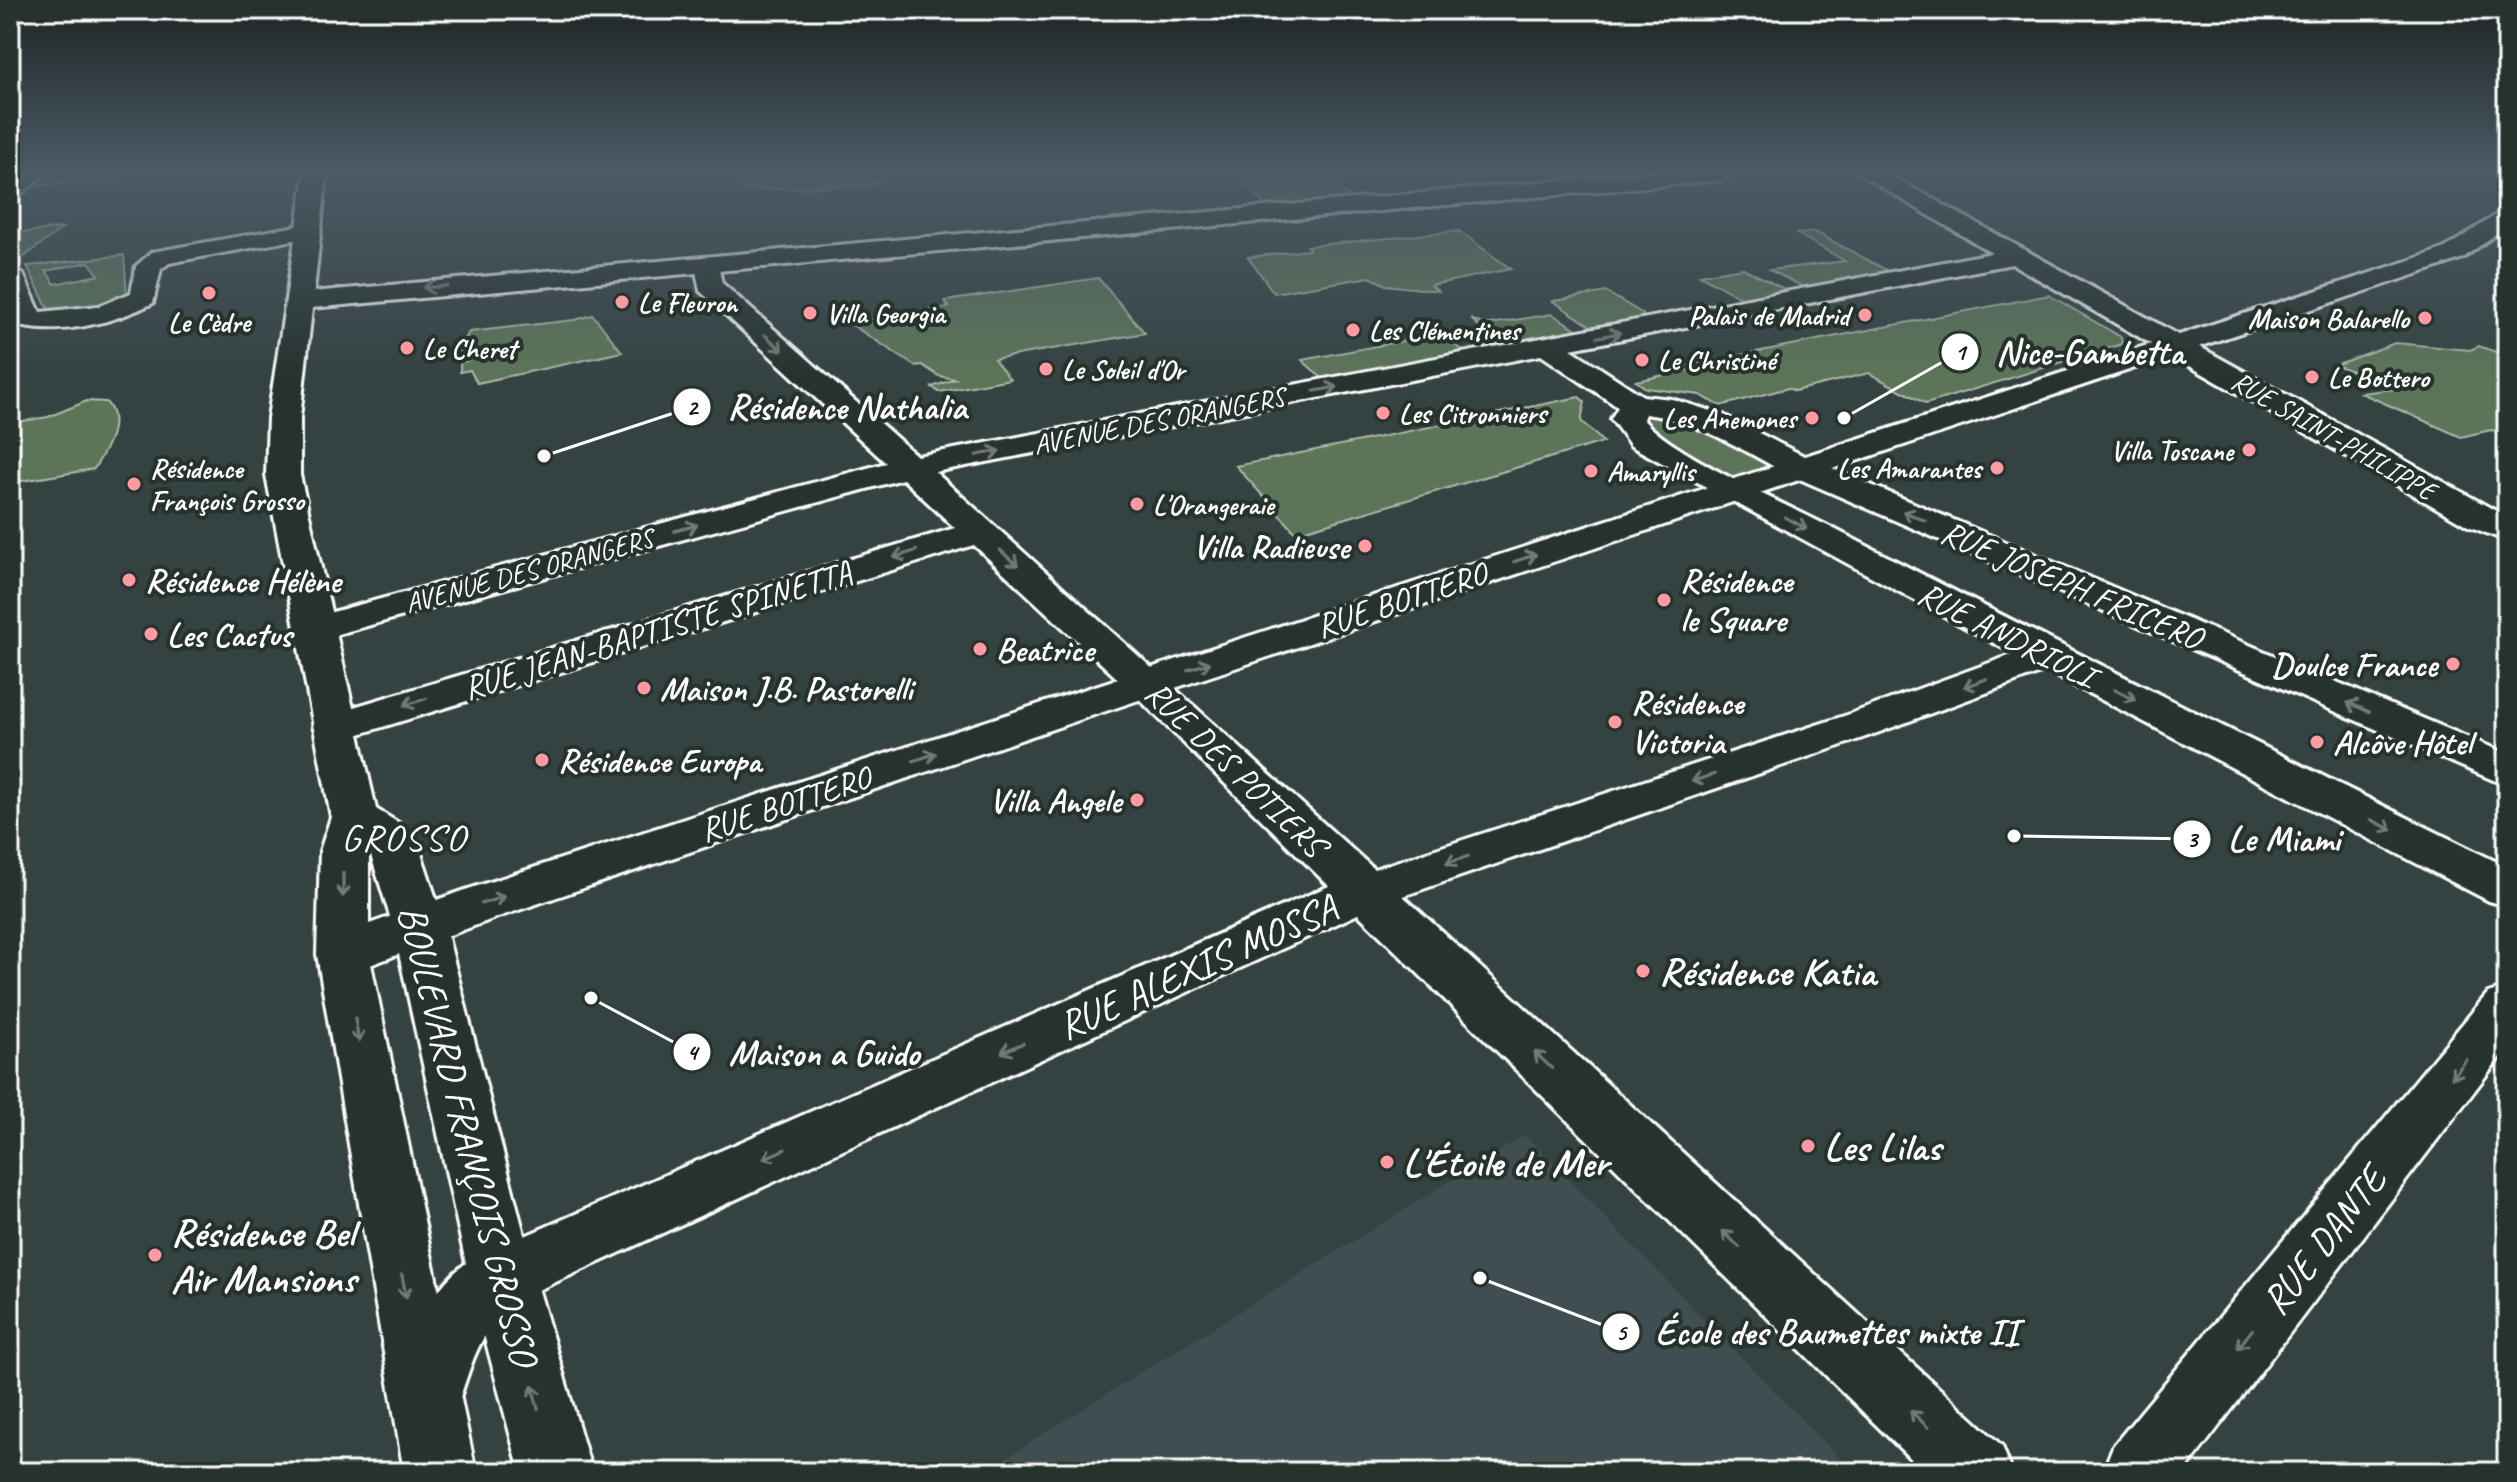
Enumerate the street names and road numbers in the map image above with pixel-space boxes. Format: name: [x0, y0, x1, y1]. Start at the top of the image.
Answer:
street label: RUE SAINT-PHILIPPE: [2225, 363, 2445, 510]
street label: AVENUE DES ORANGERS: [1030, 378, 1292, 462]
street label: RUE JOSEPH FRICERO: [1935, 510, 2213, 660]
street label: AVENUE DES ORANGERS: [401, 519, 661, 620]
street label: RUE JEAN-BAPTISTE SPINETTA: [458, 550, 857, 709]
street label: RUE BOTTERO: [1310, 551, 1495, 647]
street label: RUE ANDRIOLI: [1911, 571, 2108, 700]
street label: RUE DES POTIERS: [1136, 671, 1340, 870]
street label: RUE BOTTERO: [694, 755, 879, 851]
street label: RUE ALEXIS MOSSA: [1050, 882, 1347, 1051]
street label: BOULEVARD FRANÇOIS GROSSO: [387, 900, 550, 1374]
street label: RUE DANTE: [2250, 1153, 2400, 1325]

